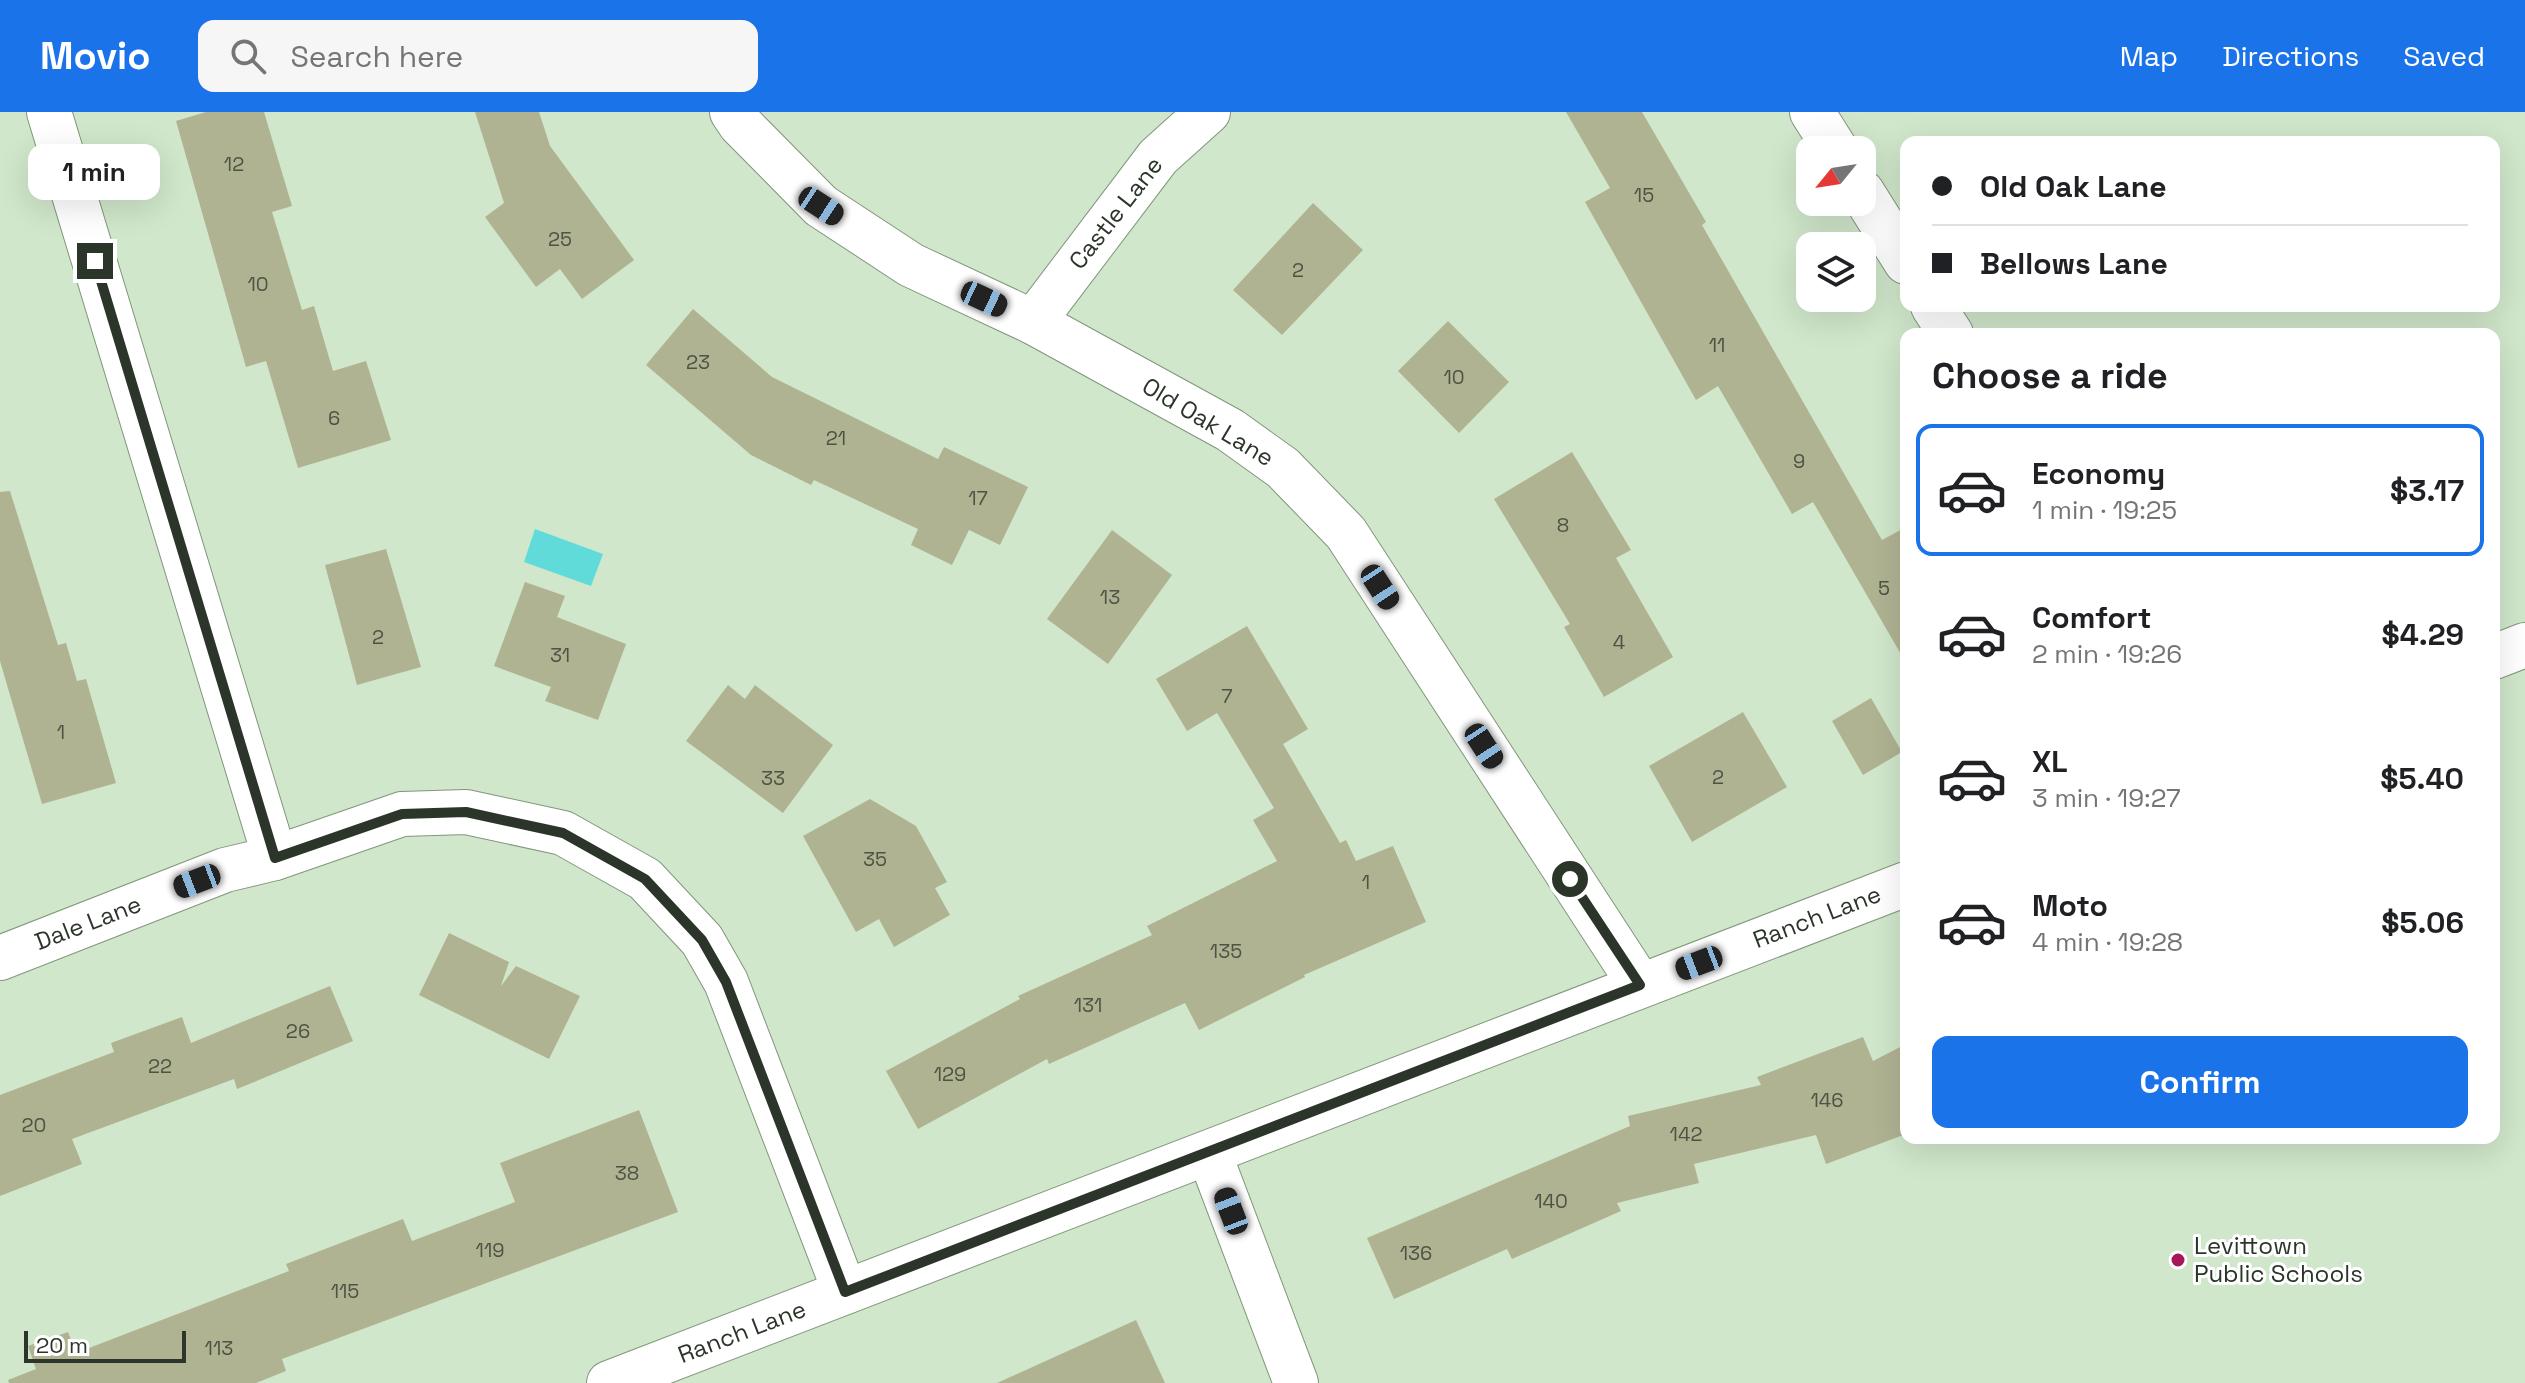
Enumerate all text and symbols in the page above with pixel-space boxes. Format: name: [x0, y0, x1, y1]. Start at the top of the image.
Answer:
search box: [198, 20, 758, 92]
text: Movio: [40, 32, 150, 80]
icon: search: [226, 34, 270, 78]
text: Search here: [290, 37, 463, 76]
text: Map: [2120, 38, 2178, 74]
text: Directions: [2222, 38, 2359, 74]
text: Saved: [2403, 38, 2485, 74]
north arrow: [1796, 136, 1876, 216]
map controls: [1796, 136, 1876, 312]
callout: 1 min: [29, 145, 161, 201]
street label: Castle Lane: [1062, 150, 1169, 275]
house number: 12: [224, 151, 244, 177]
text: 1 min: [62, 155, 126, 189]
text: Old Oak Lane: [1980, 167, 2167, 206]
house number: 15: [1634, 182, 1654, 208]
car: [794, 183, 848, 229]
house number: 25: [548, 226, 572, 252]
button: layers: [1796, 232, 1876, 312]
route end: [77, 243, 113, 279]
text: Bellows Lane: [1980, 244, 2168, 283]
house number: 2: [1292, 257, 1304, 283]
house number: 10: [247, 271, 269, 297]
car: [957, 278, 1011, 320]
house number: 11: [1709, 332, 1725, 358]
house number: 23: [686, 349, 710, 375]
text: Choose a ride: [1932, 353, 2168, 399]
house number: 10: [1443, 364, 1465, 390]
street label: Old Oak Lane: [1137, 370, 1280, 473]
house number: 6: [328, 405, 340, 431]
house number: 21: [826, 425, 846, 451]
house number: 9: [1793, 448, 1805, 474]
icon: car: [1936, 454, 2008, 526]
text: Economy: [2032, 454, 2165, 493]
text: $3.17: [2390, 471, 2464, 510]
house number: 17: [968, 485, 988, 511]
text: 1 min · 19:25: [2032, 493, 2177, 527]
house number: 8: [1557, 512, 1569, 538]
car: [1357, 560, 1403, 614]
house number: 5: [1878, 575, 1890, 601]
house number: 13: [1100, 584, 1120, 610]
icon: car: [1936, 598, 2008, 670]
text: Comfort: [2032, 598, 2151, 637]
text: $4.29: [2382, 615, 2464, 654]
house number: 2: [372, 624, 384, 650]
house number: 4: [1613, 629, 1625, 655]
text: 2 min · 19:26: [2032, 637, 2182, 671]
house number: 31: [550, 642, 570, 668]
house number: 7: [1221, 683, 1233, 709]
house number: 1: [57, 719, 65, 745]
car: [1461, 719, 1507, 773]
icon: car: [1936, 742, 2008, 814]
text: XL: [2032, 742, 2068, 781]
text: $5.40: [2380, 759, 2464, 798]
house number: 2: [1712, 764, 1724, 790]
house number: 33: [761, 765, 785, 791]
text: 3 min · 19:27: [2032, 781, 2181, 815]
house number: 35: [863, 846, 887, 872]
car: [170, 861, 224, 901]
route start: [1552, 861, 1588, 897]
house number: 1: [1362, 869, 1370, 895]
street label: Ranch Lane: [1748, 878, 1885, 955]
icon: car: [1936, 886, 2008, 958]
text: Moto: [2032, 886, 2108, 925]
street label: Dale Lane: [30, 888, 146, 957]
text: $5.06: [2381, 903, 2464, 942]
text: 4 min · 19:28: [2032, 925, 2183, 959]
house number: 135: [1210, 938, 1242, 964]
car: [1672, 943, 1726, 983]
house number: 131: [1074, 992, 1102, 1018]
house number: 26: [286, 1018, 310, 1044]
button: Confirm: [1932, 1036, 2468, 1128]
house number: 22: [148, 1053, 172, 1079]
house number: 129: [934, 1061, 966, 1087]
house number: 146: [1810, 1087, 1844, 1113]
house number: 20: [22, 1112, 46, 1138]
house number: 142: [1670, 1121, 1702, 1147]
house number: 38: [615, 1160, 639, 1186]
car: [1211, 1184, 1251, 1238]
house number: 140: [1534, 1188, 1568, 1214]
place label: Levittown Public Schools: [2194, 1230, 2363, 1289]
house number: 119: [476, 1237, 504, 1263]
house number: 136: [1400, 1240, 1432, 1266]
marker: Levittown Public Schools: [2169, 1251, 2187, 1269]
house number: 115: [331, 1278, 359, 1304]
street label: Ranch Lane: [673, 1293, 810, 1370]
scale bar: [24, 1327, 186, 1363]
text: 20 m: [36, 1331, 88, 1359]
house number: 113: [205, 1335, 233, 1361]

